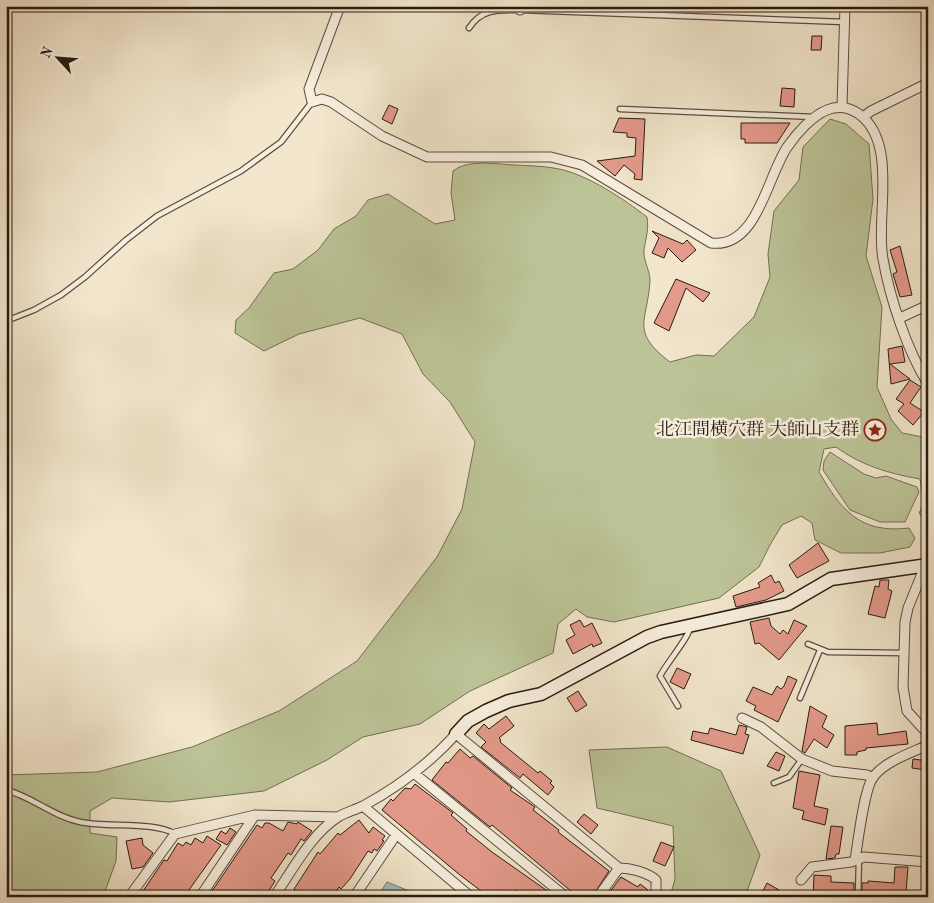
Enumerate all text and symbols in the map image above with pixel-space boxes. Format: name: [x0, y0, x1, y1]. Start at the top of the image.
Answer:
north arrow: [32, 32, 82, 82]
text: N: [39, 45, 56, 61]
place icon: 北江間横穴群 大師山支群: [863, 418, 887, 442]
place label: 北江間横穴群 大師山支群: [656, 419, 859, 439]

